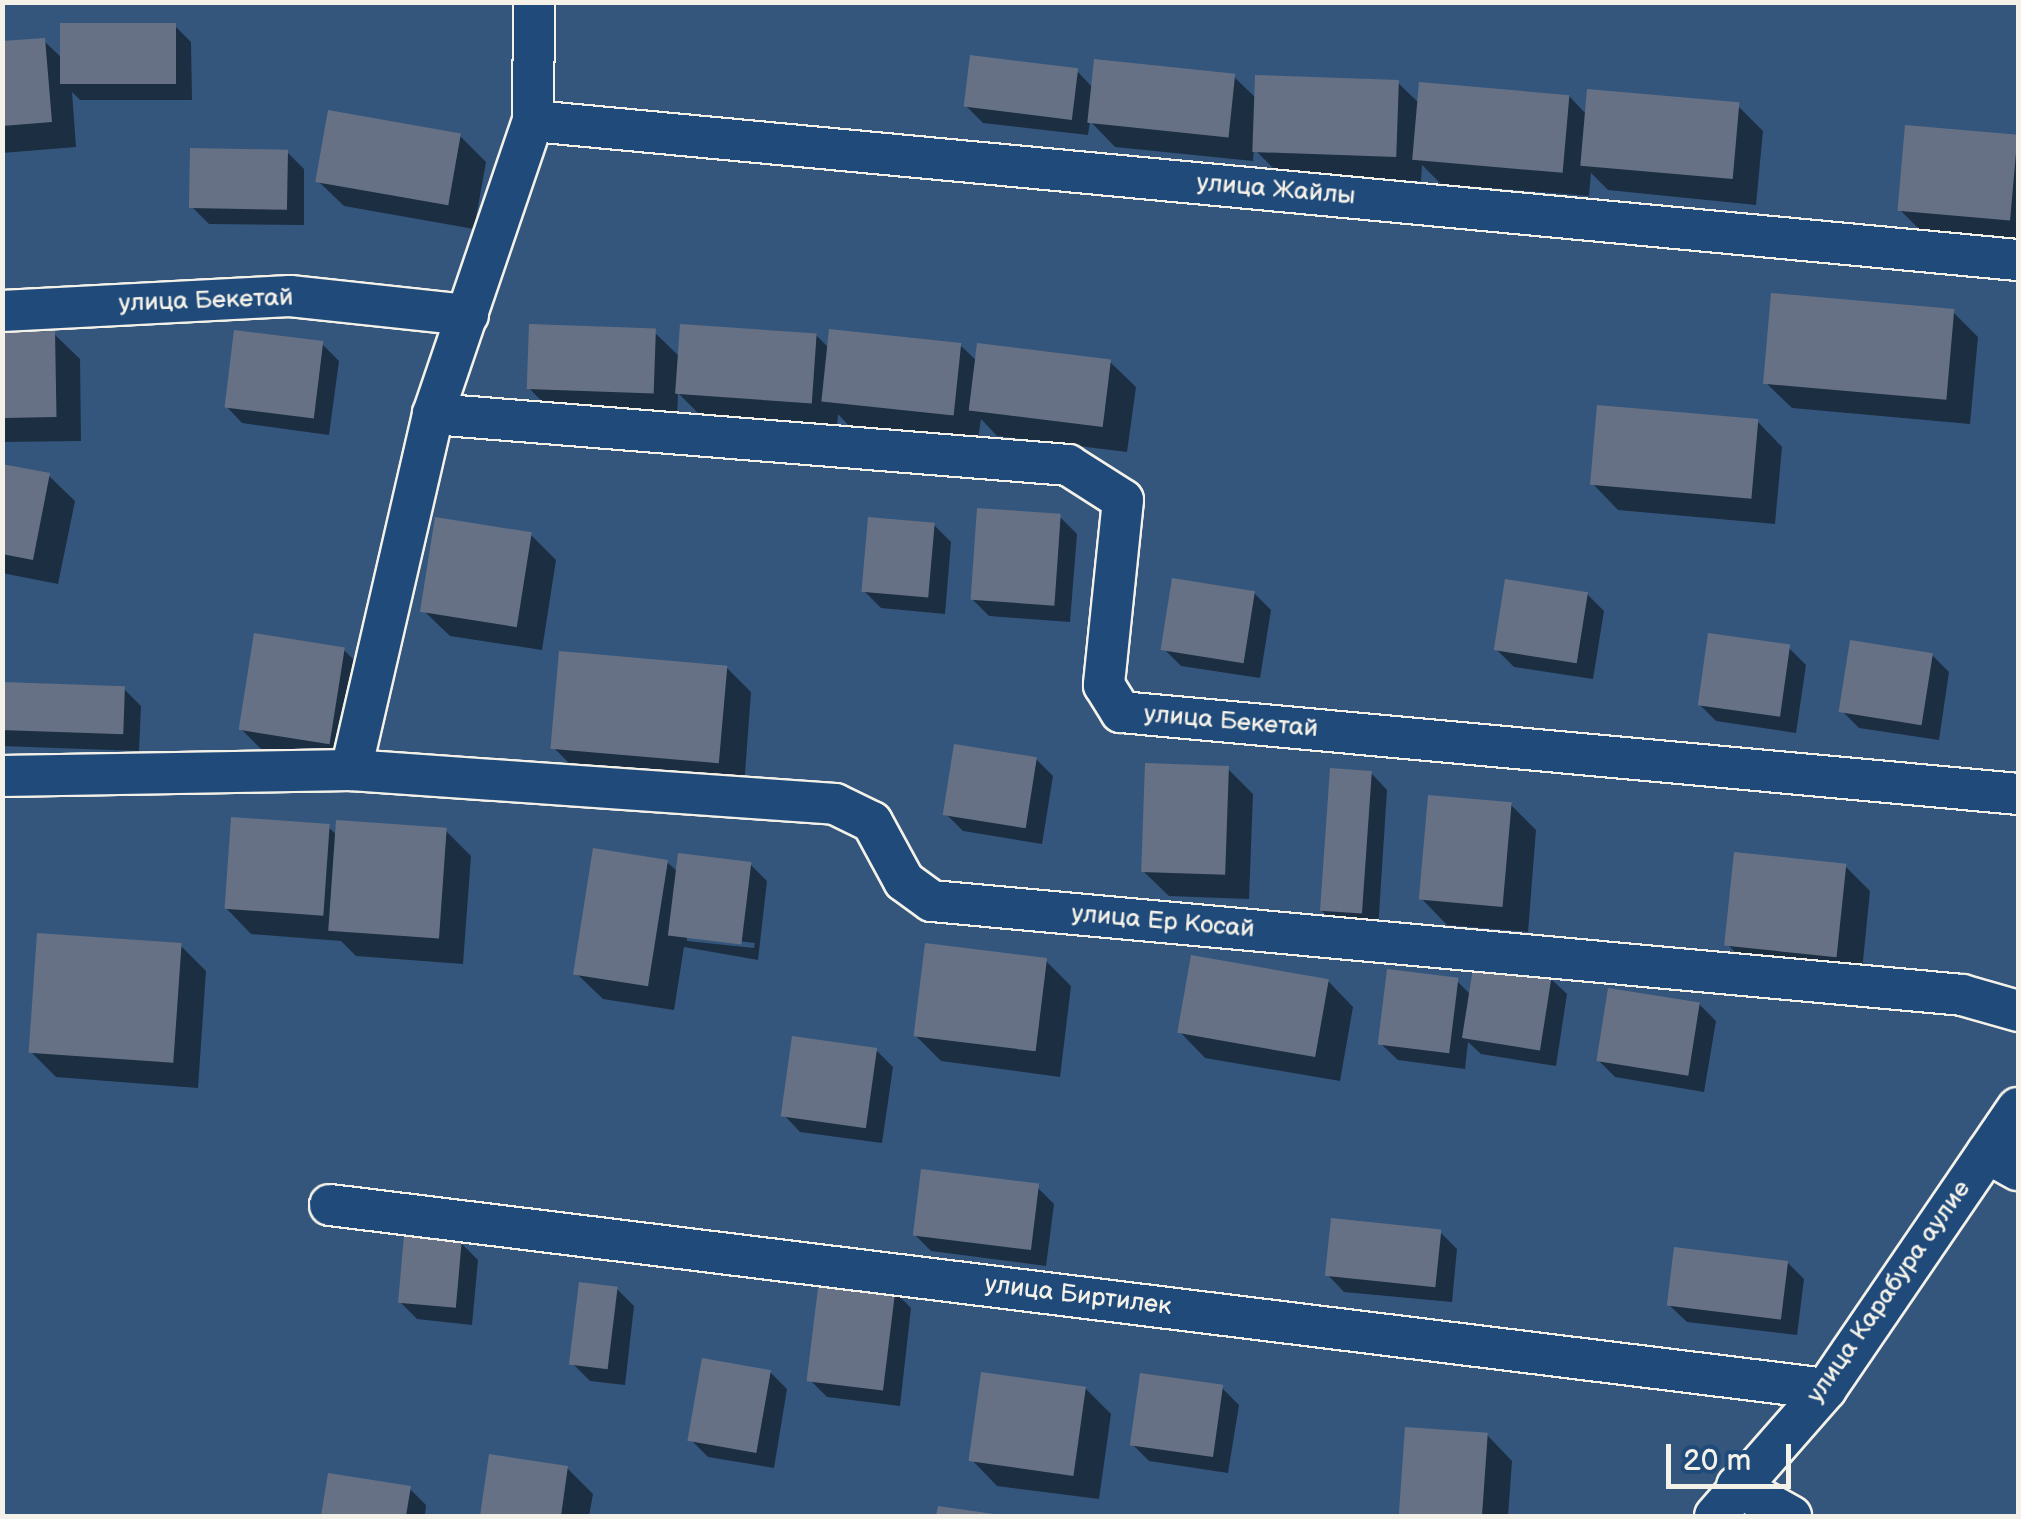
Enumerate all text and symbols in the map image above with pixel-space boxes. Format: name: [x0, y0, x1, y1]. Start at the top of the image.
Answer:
street label: улица Жайлы: [1195, 168, 1357, 212]
street label: улица Бекетай: [118, 283, 294, 319]
street label: улица Бекетай: [1143, 699, 1319, 745]
street label: улица Ер Косай: [1070, 899, 1256, 945]
street label: улица Карабура аулие: [1801, 1175, 1977, 1409]
street label: улица Биртилек: [983, 1270, 1173, 1322]
scale bar: [1671, 1424, 1796, 1486]
text: 20 m: [1683, 1443, 1751, 1479]

